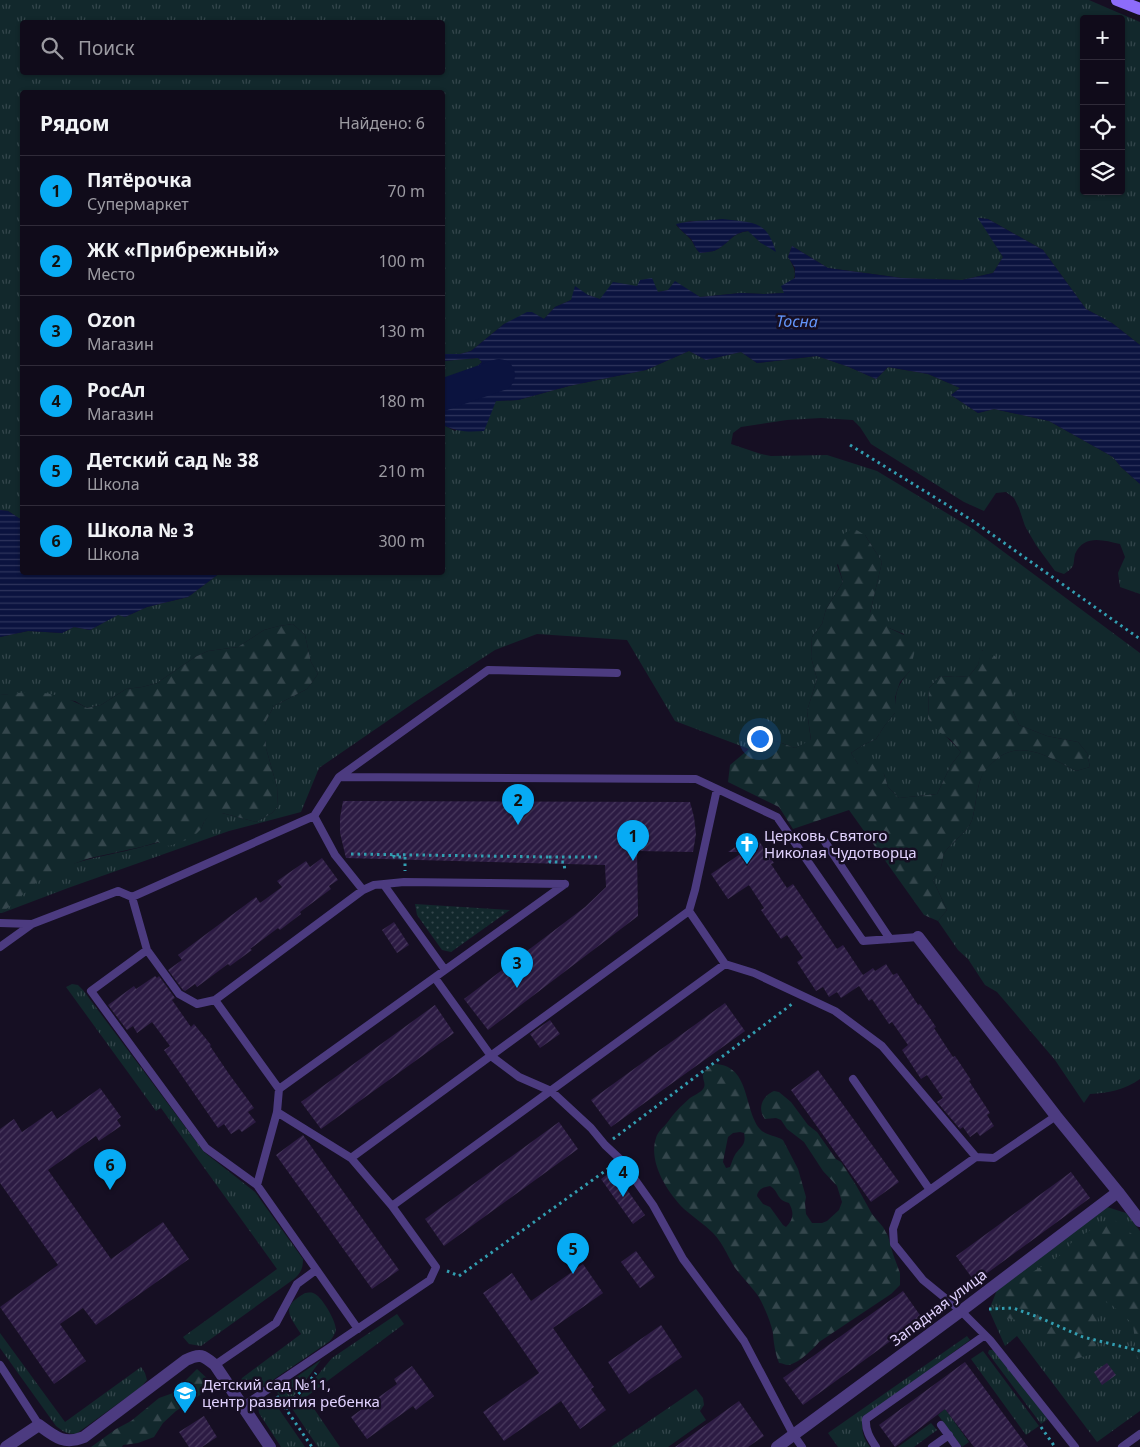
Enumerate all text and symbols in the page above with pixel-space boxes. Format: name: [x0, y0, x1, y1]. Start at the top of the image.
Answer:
map controls: [1080, 15, 1125, 195]
button: +: [1080, 15, 1125, 60]
search box: [20, 20, 445, 75]
icon: search: [38, 34, 66, 62]
text: Поиск: [78, 35, 134, 61]
button: −: [1080, 60, 1125, 105]
button: locate: [1080, 105, 1125, 150]
text: Рядом: [40, 109, 110, 137]
text: Найдено: 6: [339, 112, 425, 134]
button: layers: [1080, 150, 1125, 195]
text: Пятёрочка: [87, 167, 192, 193]
text: 1: [51, 180, 61, 202]
text: 70 m: [388, 180, 425, 202]
text: Супермаркет: [87, 193, 189, 215]
text: ЖК «Прибрежный»: [87, 237, 279, 263]
text: 2: [51, 250, 61, 272]
text: 100 m: [378, 250, 425, 272]
text: Место: [87, 263, 135, 285]
text: Ozon: [87, 307, 136, 333]
water label: Тосна: [776, 310, 818, 332]
text: 3: [51, 320, 61, 342]
text: 130 m: [378, 320, 425, 342]
text: Магазин: [87, 333, 154, 355]
text: РосАл: [87, 377, 145, 403]
text: 4: [51, 390, 61, 412]
text: 180 m: [378, 390, 425, 412]
text: Магазин: [87, 403, 154, 425]
text: Детский сад № 38: [87, 447, 259, 473]
text: 5: [51, 460, 61, 482]
text: 210 m: [378, 460, 425, 482]
text: Школа: [87, 473, 140, 495]
text: Школа № 3: [87, 517, 194, 543]
text: 6: [51, 530, 61, 552]
text: 300 m: [378, 530, 425, 552]
text: Школа: [87, 543, 140, 565]
your location: [747, 726, 773, 752]
pin: 2: [502, 784, 534, 825]
pin: 1: [617, 820, 649, 861]
place label: Церковь Святого Николая Чудотворца: [764, 825, 917, 862]
church icon: Церковь Святого Николая Чудотворца: [734, 831, 760, 865]
pin: 3: [501, 947, 533, 988]
pin: 6: [94, 1149, 126, 1190]
pin: 4: [607, 1156, 639, 1197]
pin: 5: [557, 1233, 589, 1274]
street label: Западная улица: [886, 1264, 990, 1350]
place label: Детский сад №11, центр развития ребенка: [202, 1374, 380, 1411]
school or university icon: Детский сад №11, центр развития ребенка: [172, 1380, 198, 1414]

